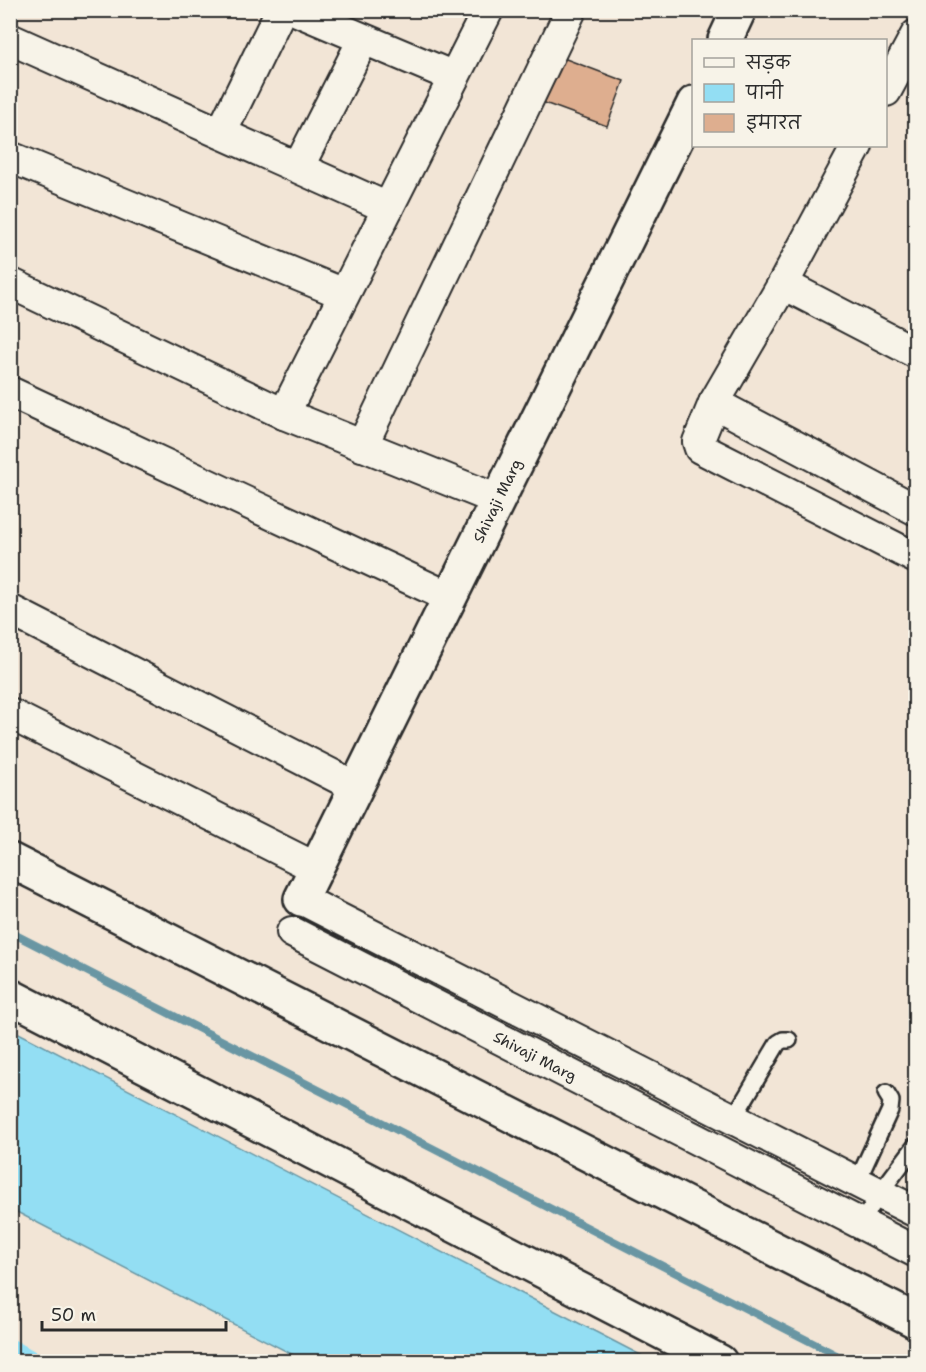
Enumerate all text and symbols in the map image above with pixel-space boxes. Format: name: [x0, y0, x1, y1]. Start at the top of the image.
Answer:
legend: [692, 39, 887, 147]
text: सड़क: [745, 51, 791, 75]
text: पानी: [745, 79, 784, 105]
text: इमारत: [746, 111, 802, 135]
street label: Shivaji Marg: [468, 456, 527, 546]
street label: Shivaji Marg: [490, 1027, 580, 1086]
scale bar: [42, 1294, 226, 1332]
text: 50 m: [51, 1303, 96, 1327]

